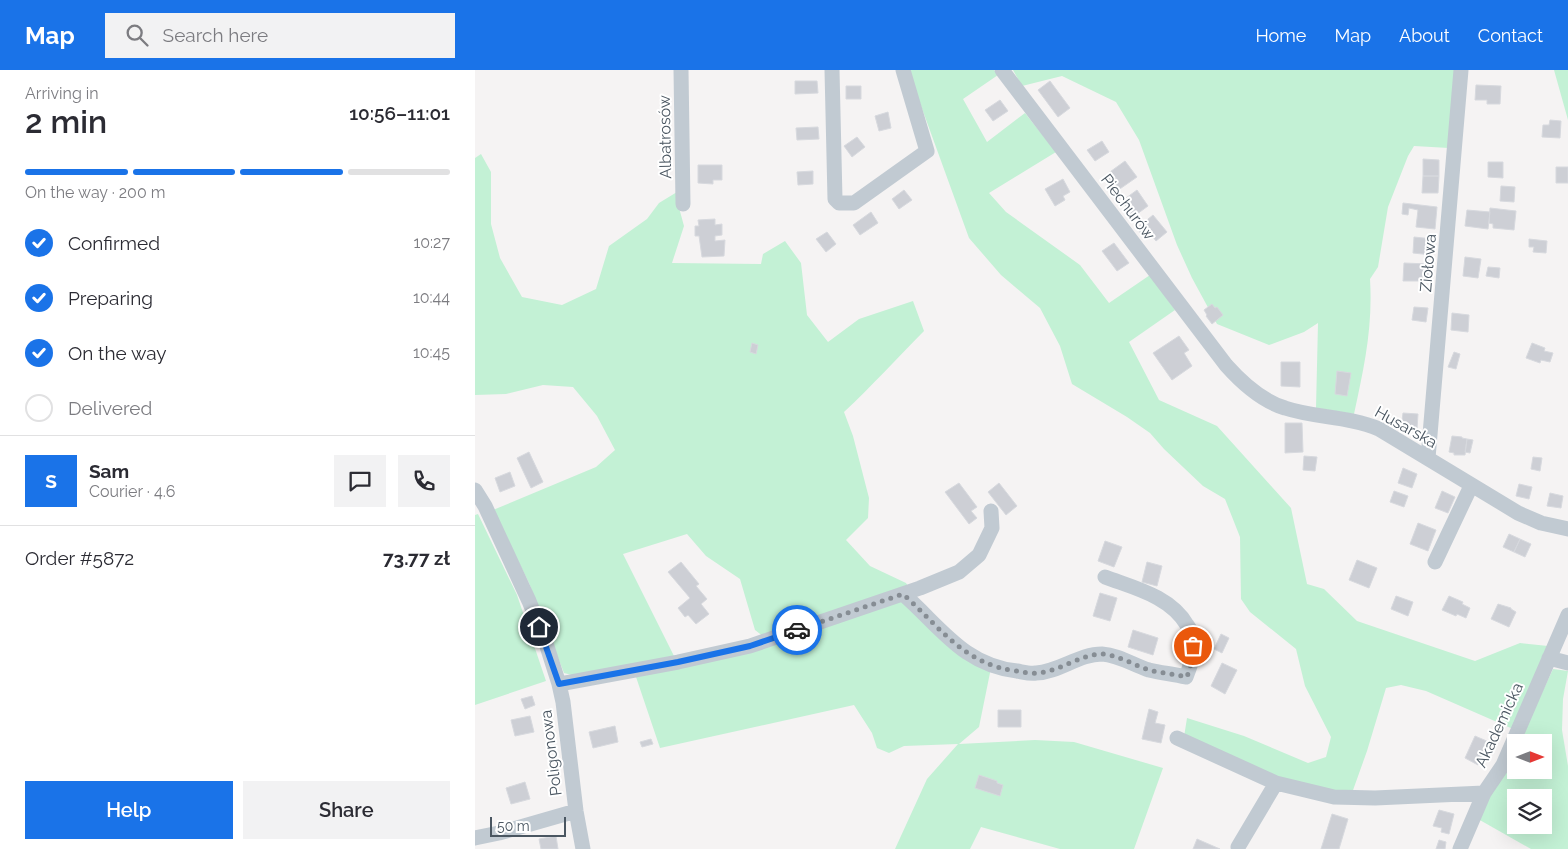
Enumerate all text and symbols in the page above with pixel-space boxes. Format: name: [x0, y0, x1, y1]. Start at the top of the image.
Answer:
search box: [105, 13, 455, 58]
text: Map: [25, 21, 75, 50]
icon: search: [123, 21, 151, 49]
text: Search here: [163, 24, 268, 46]
text: Home: [1255, 25, 1306, 46]
text: Map: [1334, 25, 1371, 46]
text: About: [1399, 25, 1450, 46]
text: Contact: [1478, 25, 1543, 46]
text: Arriving in: [25, 84, 99, 103]
street label: Albatrosów: [655, 95, 675, 179]
text: 10:56–11:01: [349, 102, 450, 124]
text: 2 min: [25, 103, 107, 140]
street label: Piechurów: [1097, 170, 1159, 244]
text: On the way · 200 m: [25, 183, 165, 202]
icon: check: [25, 229, 53, 257]
text: Confirmed: [68, 232, 160, 254]
text: 10:27: [413, 233, 450, 252]
street label: Ziołowa: [1416, 233, 1440, 293]
icon: check: [25, 284, 53, 312]
text: Preparing: [68, 287, 153, 309]
text: 10:44: [413, 288, 450, 307]
icon: check: [25, 339, 53, 367]
text: On the way: [68, 342, 167, 364]
text: 10:45: [413, 343, 450, 362]
text: Delivered: [68, 397, 152, 419]
street label: Husarska: [1372, 402, 1440, 452]
button: chat: [334, 455, 386, 507]
button: phone: [398, 455, 450, 507]
text: Sam: [89, 460, 129, 482]
text: S: [45, 470, 57, 492]
text: Courier · 4.6: [89, 482, 175, 501]
text: Order #5872: [25, 547, 134, 569]
text: 73.77 zł: [383, 547, 450, 569]
courier: [772, 605, 822, 655]
pin: [518, 606, 560, 648]
icon: home: [525, 613, 553, 641]
icon: car: [783, 616, 811, 644]
pin: [1172, 625, 1214, 667]
icon: bag: [1179, 632, 1207, 660]
street label: Akademicka: [1471, 680, 1527, 770]
street label: Poligonowa: [536, 709, 566, 797]
north arrow: [1507, 734, 1553, 779]
map controls: [1507, 734, 1552, 834]
button: Help: [25, 781, 233, 839]
button: Share: [243, 781, 450, 839]
button: layers: [1507, 789, 1552, 834]
scale bar: [490, 814, 566, 837]
text: 50 m: [497, 818, 530, 834]

